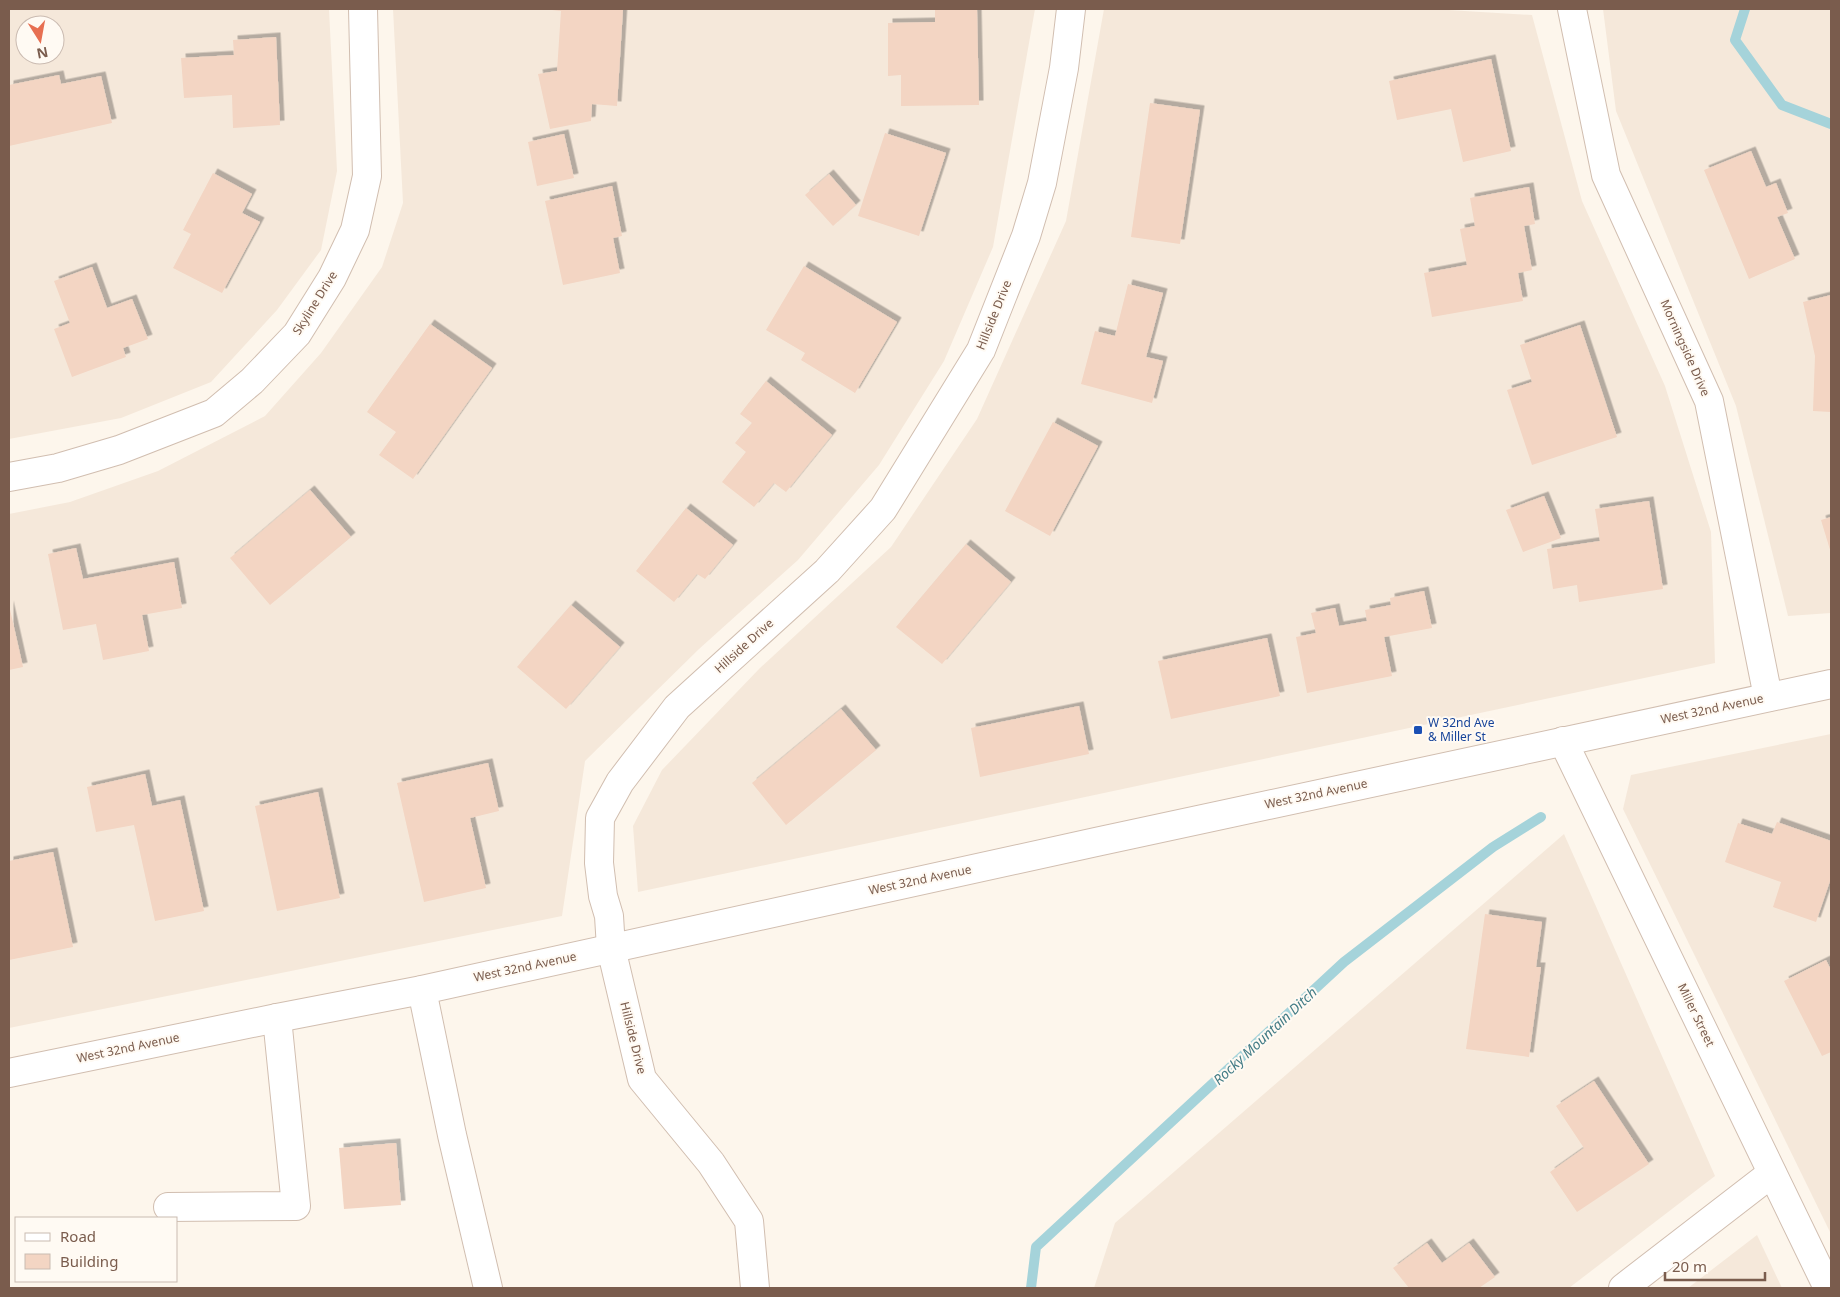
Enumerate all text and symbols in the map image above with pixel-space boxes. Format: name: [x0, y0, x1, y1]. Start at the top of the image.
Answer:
north arrow: [15, 15, 65, 65]
text: N: [35, 43, 50, 64]
street label: Skyline Drive: [288, 267, 341, 338]
street label: Hillside Drive: [972, 277, 1015, 352]
street label: Morningside Drive: [1657, 297, 1715, 399]
street label: Hillside Drive: [710, 614, 777, 677]
street label: West 32nd Avenue: [1659, 689, 1765, 728]
place label: W 32nd Ave & Miller St: [1428, 714, 1495, 745]
marker: W 32nd Ave & Miller St: [1412, 724, 1424, 736]
street label: West 32nd Avenue: [1263, 774, 1369, 813]
street label: West 32nd Avenue: [867, 860, 973, 899]
street label: West 32nd Avenue: [472, 947, 578, 986]
street label: Miller Street: [1674, 980, 1719, 1050]
water label: Rocky Mountain Ditch: [1209, 983, 1321, 1089]
street label: Hillside Drive: [616, 1000, 651, 1076]
street label: West 32nd Avenue: [75, 1028, 181, 1067]
legend: [15, 1217, 178, 1282]
text: Road: [60, 1226, 96, 1246]
scale bar: [1665, 1250, 1765, 1282]
text: Building: [60, 1251, 118, 1271]
text: 20 m: [1672, 1256, 1707, 1276]

